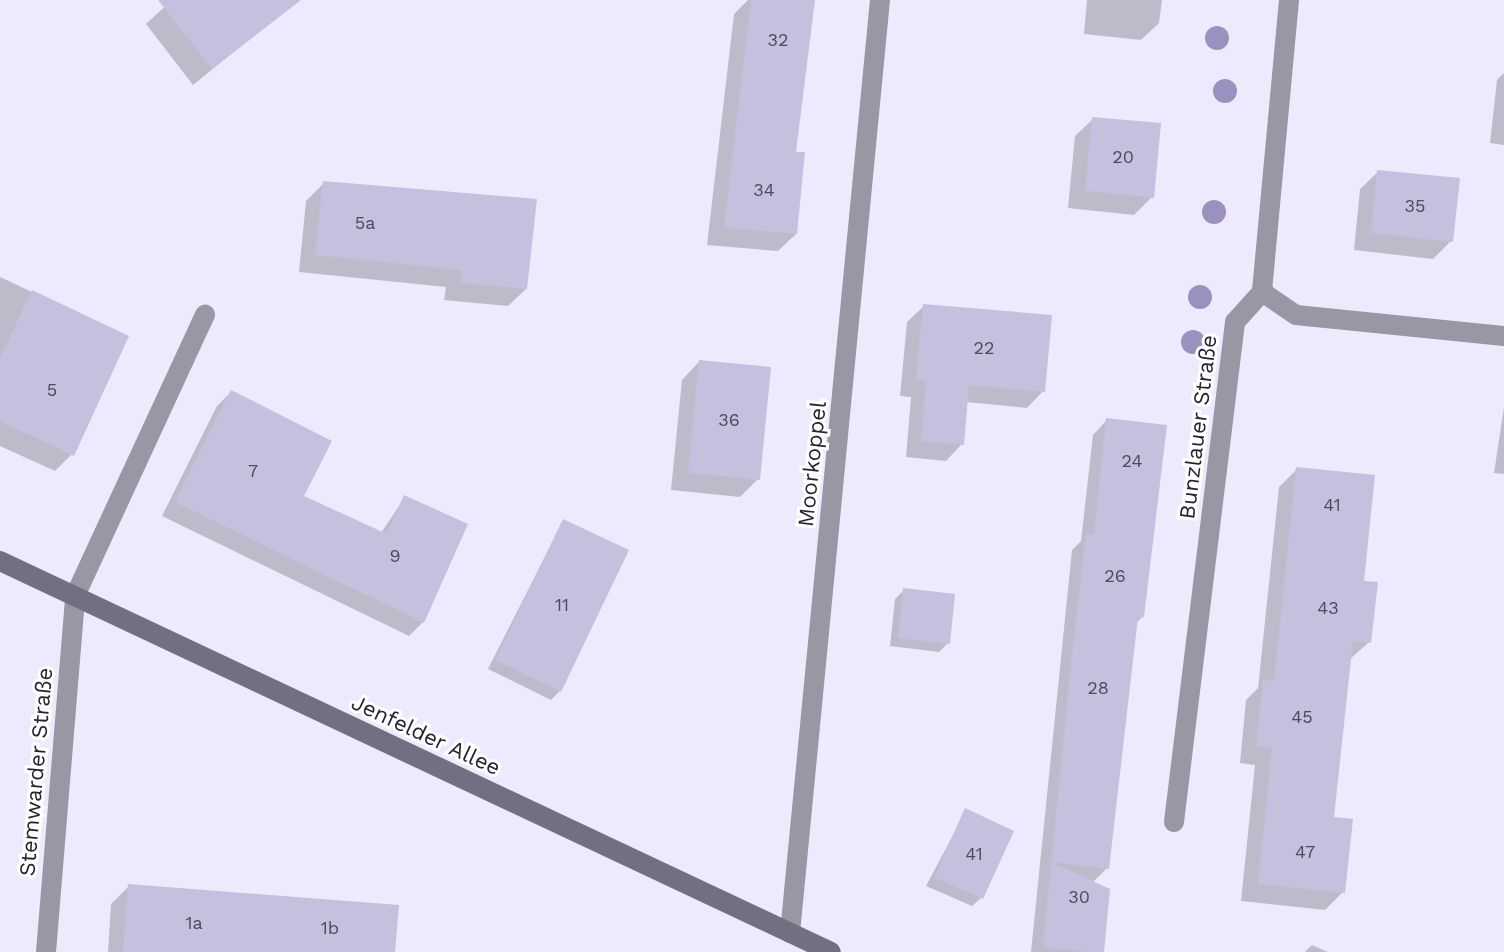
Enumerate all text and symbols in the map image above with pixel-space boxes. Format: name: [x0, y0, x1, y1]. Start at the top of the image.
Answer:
house number: 32: [768, 29, 788, 51]
house number: 20: [1112, 146, 1134, 168]
house number: 34: [753, 179, 775, 201]
house number: 35: [1405, 195, 1425, 217]
house number: 5a: [355, 212, 375, 234]
street label: Bunzlauer Straße: [1174, 333, 1222, 521]
house number: 22: [974, 337, 994, 359]
house number: 5: [47, 379, 57, 401]
street label: Moorkoppel: [792, 400, 832, 528]
house number: 36: [718, 409, 740, 431]
house number: 24: [1122, 450, 1142, 472]
house number: 7: [248, 460, 258, 482]
house number: 41: [1323, 494, 1341, 516]
house number: 9: [389, 545, 401, 567]
house number: 26: [1104, 565, 1126, 587]
house number: 11: [555, 594, 569, 616]
house number: 43: [1317, 597, 1339, 619]
street label: Stemwarder Straße: [14, 666, 58, 878]
house number: 28: [1087, 677, 1109, 699]
street label: Jenfelder Allee: [347, 689, 505, 781]
house number: 45: [1291, 706, 1313, 728]
house number: 47: [1295, 841, 1315, 863]
house number: 41: [965, 843, 983, 865]
house number: 30: [1068, 886, 1090, 908]
house number: 1a: [185, 912, 203, 934]
house number: 1b: [321, 917, 339, 939]

